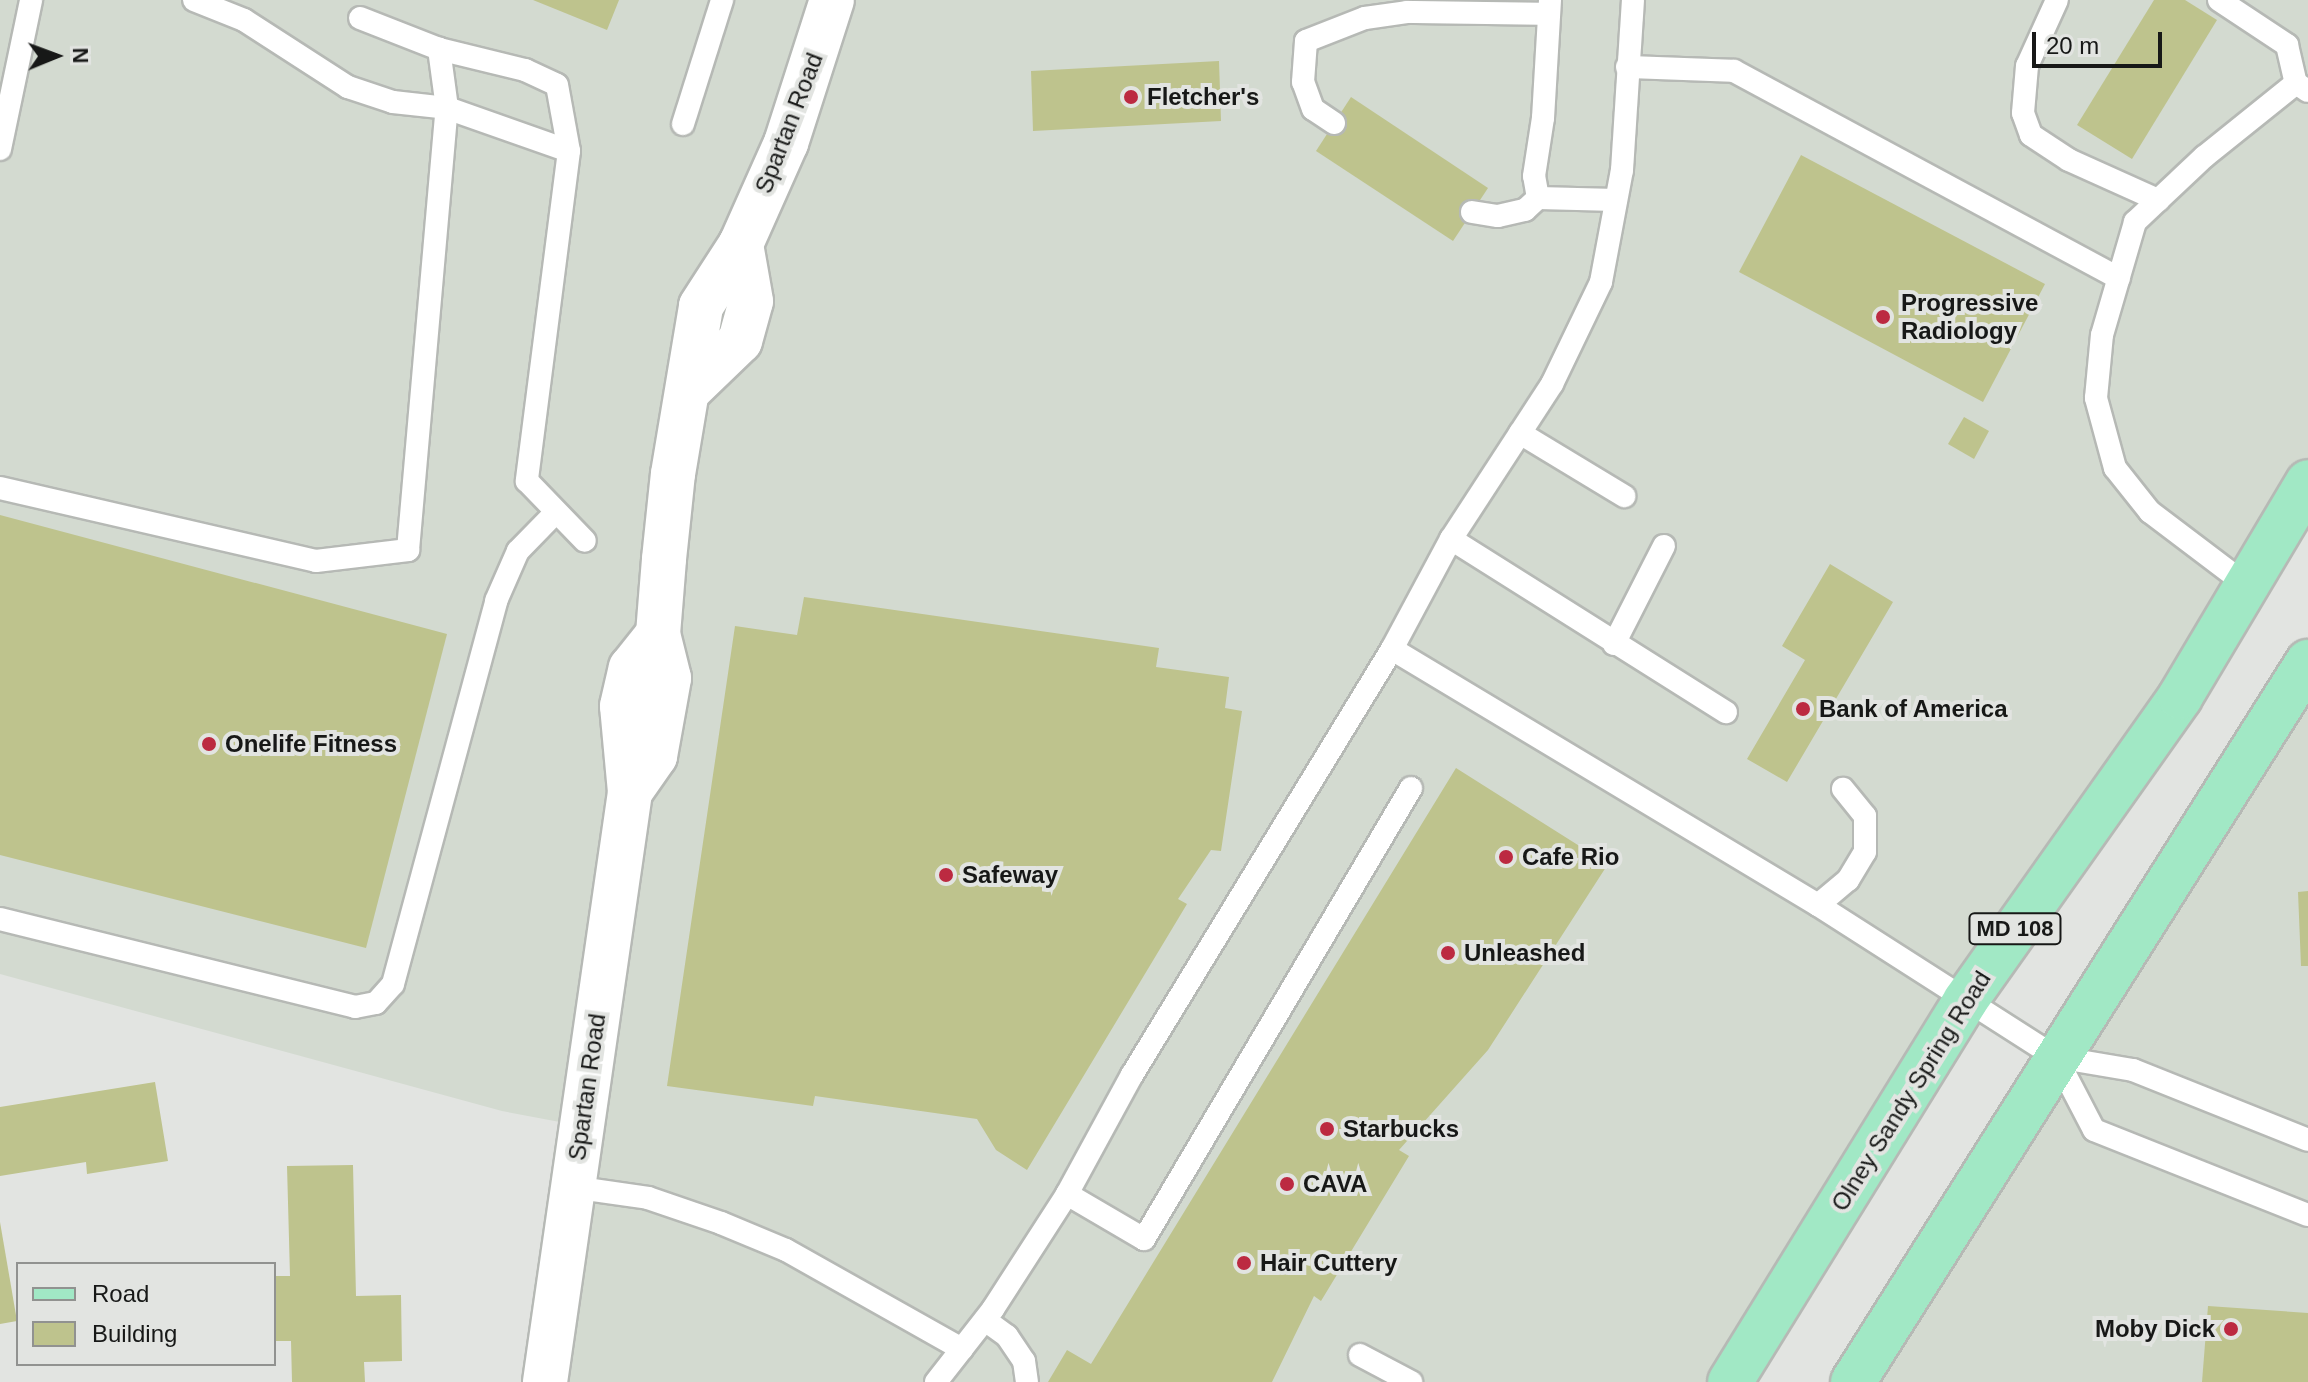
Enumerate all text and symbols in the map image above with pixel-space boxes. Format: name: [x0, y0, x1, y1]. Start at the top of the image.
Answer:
north arrow: [16, 16, 96, 96]
scale bar: [2036, 16, 2166, 66]
text: 20 m: [2046, 32, 2099, 59]
text: N: [68, 47, 93, 64]
street label: Spartan Road: [749, 49, 829, 197]
place label: Fletcher's: [1147, 83, 1259, 111]
marker: Fletcher's: [1122, 88, 1140, 106]
place label: Progressive Radiology: [1901, 289, 2038, 345]
marker: Progressive Radiology: [1872, 306, 1894, 328]
place label: Bank of America: [1819, 695, 2008, 723]
marker: Bank of America: [1794, 700, 1812, 718]
place label: Onelife Fitness: [225, 730, 397, 758]
marker: Onelife Fitness: [200, 735, 218, 753]
place label: Cafe Rio: [1522, 843, 1619, 871]
marker: Cafe Rio: [1497, 848, 1515, 866]
place label: Safeway: [962, 861, 1058, 889]
marker: Safeway: [937, 866, 955, 884]
road number: MD 108: [1967, 911, 2063, 947]
place label: Unleashed: [1464, 939, 1585, 967]
marker: Unleashed: [1439, 944, 1457, 962]
street label: Olney Sandy Spring Road: [1825, 966, 1997, 1216]
street label: Spartan Road: [562, 1012, 612, 1162]
place label: Starbucks: [1343, 1115, 1459, 1143]
marker: Starbucks: [1318, 1120, 1336, 1138]
place label: CAVA: [1303, 1170, 1367, 1198]
marker: CAVA: [1278, 1175, 1296, 1193]
place label: Hair Cuttery: [1260, 1249, 1397, 1277]
marker: Hair Cuttery: [1235, 1254, 1253, 1272]
legend: [16, 1262, 276, 1366]
text: Road: [92, 1280, 149, 1307]
place label: Moby Dick: [2095, 1315, 2215, 1343]
text: Building: [92, 1320, 177, 1347]
marker: Moby Dick: [2222, 1320, 2240, 1338]

